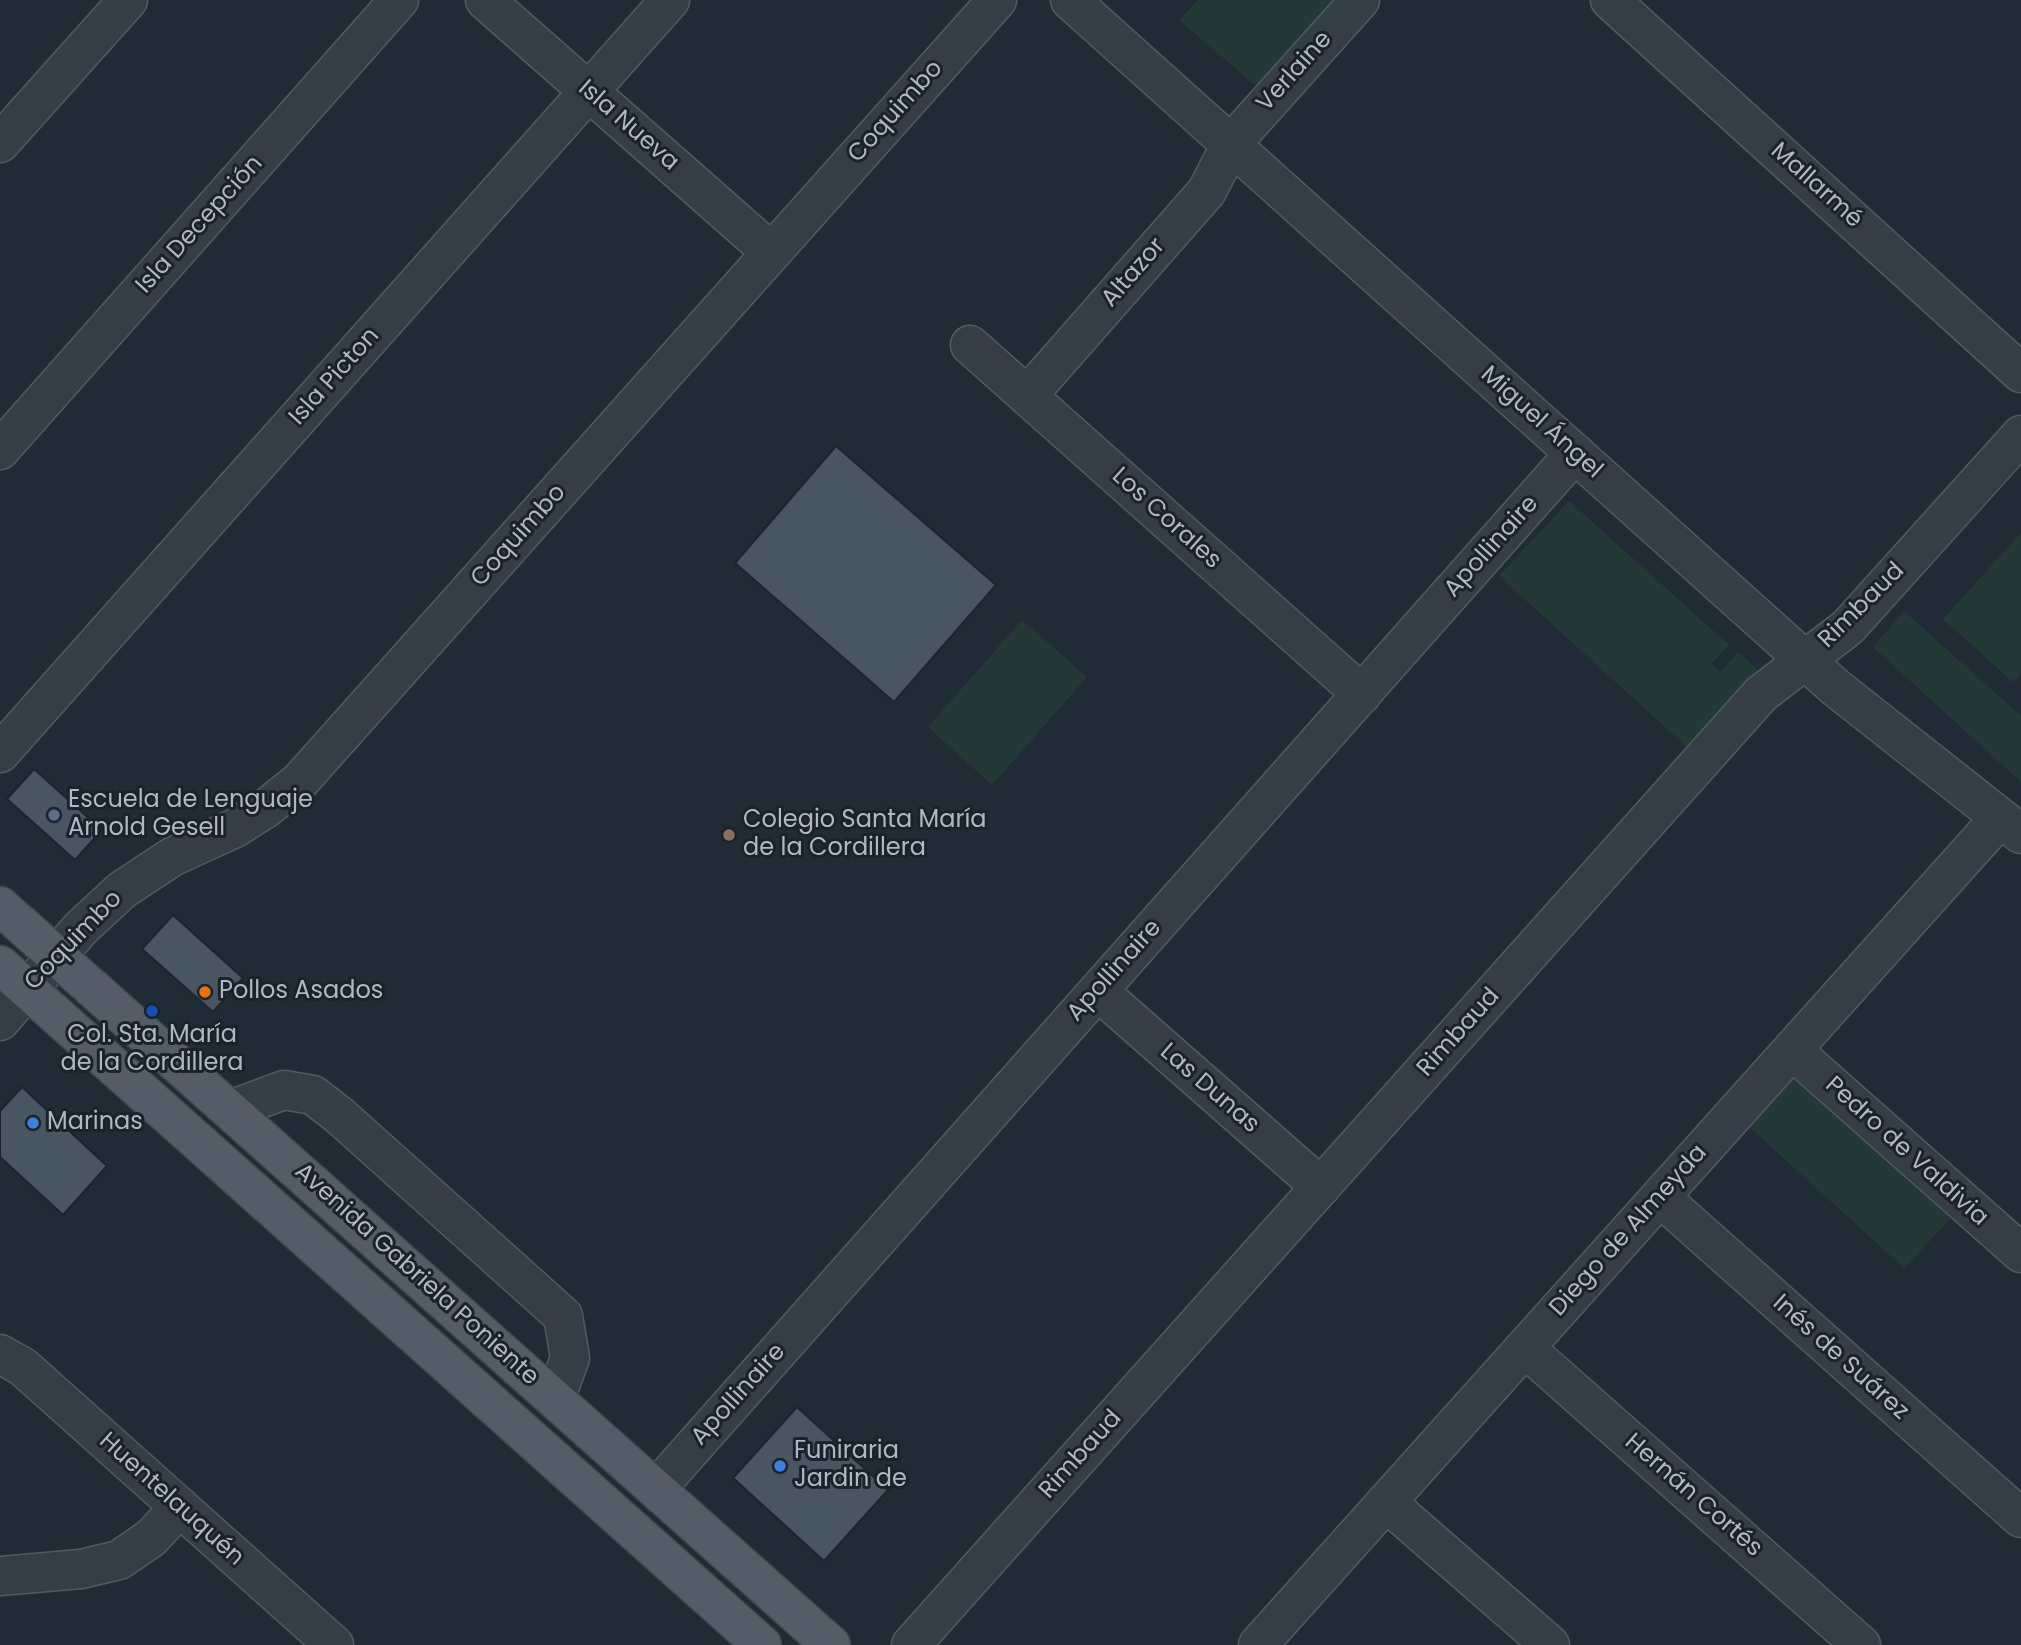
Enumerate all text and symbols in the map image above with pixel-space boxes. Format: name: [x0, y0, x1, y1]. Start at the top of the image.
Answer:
street label: Verlaine: [1251, 26, 1339, 118]
street label: Coquimbo: [843, 55, 949, 169]
street label: Isla Nueva: [572, 75, 684, 177]
street label: Mallarmé: [1764, 137, 1868, 235]
street label: Isla Decepción: [131, 150, 269, 300]
street label: Altazor: [1096, 233, 1172, 313]
street label: Isla Picton: [284, 322, 386, 432]
street label: Miguel Ángel: [1474, 361, 1608, 485]
street label: Los Corales: [1105, 462, 1227, 576]
street label: Coquimbo: [466, 479, 572, 593]
street label: Apollinaire: [1439, 490, 1545, 604]
street label: Rimbaud: [1813, 557, 1911, 655]
place label: Escuela de Lenguaje Arnold Gesell: [68, 787, 313, 843]
marker: Escuela de Lenguaje Arnold Gesell: [46, 807, 62, 823]
place label: Colegio Santa María de la Cordillera: [743, 807, 987, 863]
marker: Colegio Santa María de la Cordillera: [721, 827, 737, 843]
street label: Coquimbo: [19, 885, 129, 997]
street label: Apollinaire: [1062, 914, 1168, 1028]
place label: Pollos Asados: [219, 978, 383, 1006]
street label: Rimbaud: [1412, 983, 1506, 1083]
marker: Pollos Asados: [197, 984, 213, 1000]
marker: Col. Sta. María de la Cordillera: [144, 1003, 160, 1019]
place label: Col. Sta. María de la Cordillera: [61, 1022, 243, 1078]
street label: Las Dunas: [1154, 1038, 1264, 1140]
street label: Pedro de Valdivia: [1819, 1071, 1993, 1233]
place label: Marinas: [47, 1109, 143, 1137]
marker: Marinas: [25, 1115, 41, 1131]
street label: Diego de Almeyda: [1544, 1139, 1714, 1323]
street label: Avenida Gabriela Poniente: [288, 1158, 544, 1392]
street label: Inés de Suárez: [1766, 1289, 1914, 1427]
street label: Apollinaire: [686, 1338, 792, 1452]
street label: Rimbaud: [1034, 1405, 1128, 1505]
street label: Huentelauquén: [93, 1427, 249, 1573]
street label: Hernán Cortés: [1618, 1428, 1768, 1564]
place label: Funiraria Jardin de: [794, 1438, 907, 1494]
marker: Funiraria Jardin de: [772, 1458, 788, 1474]

